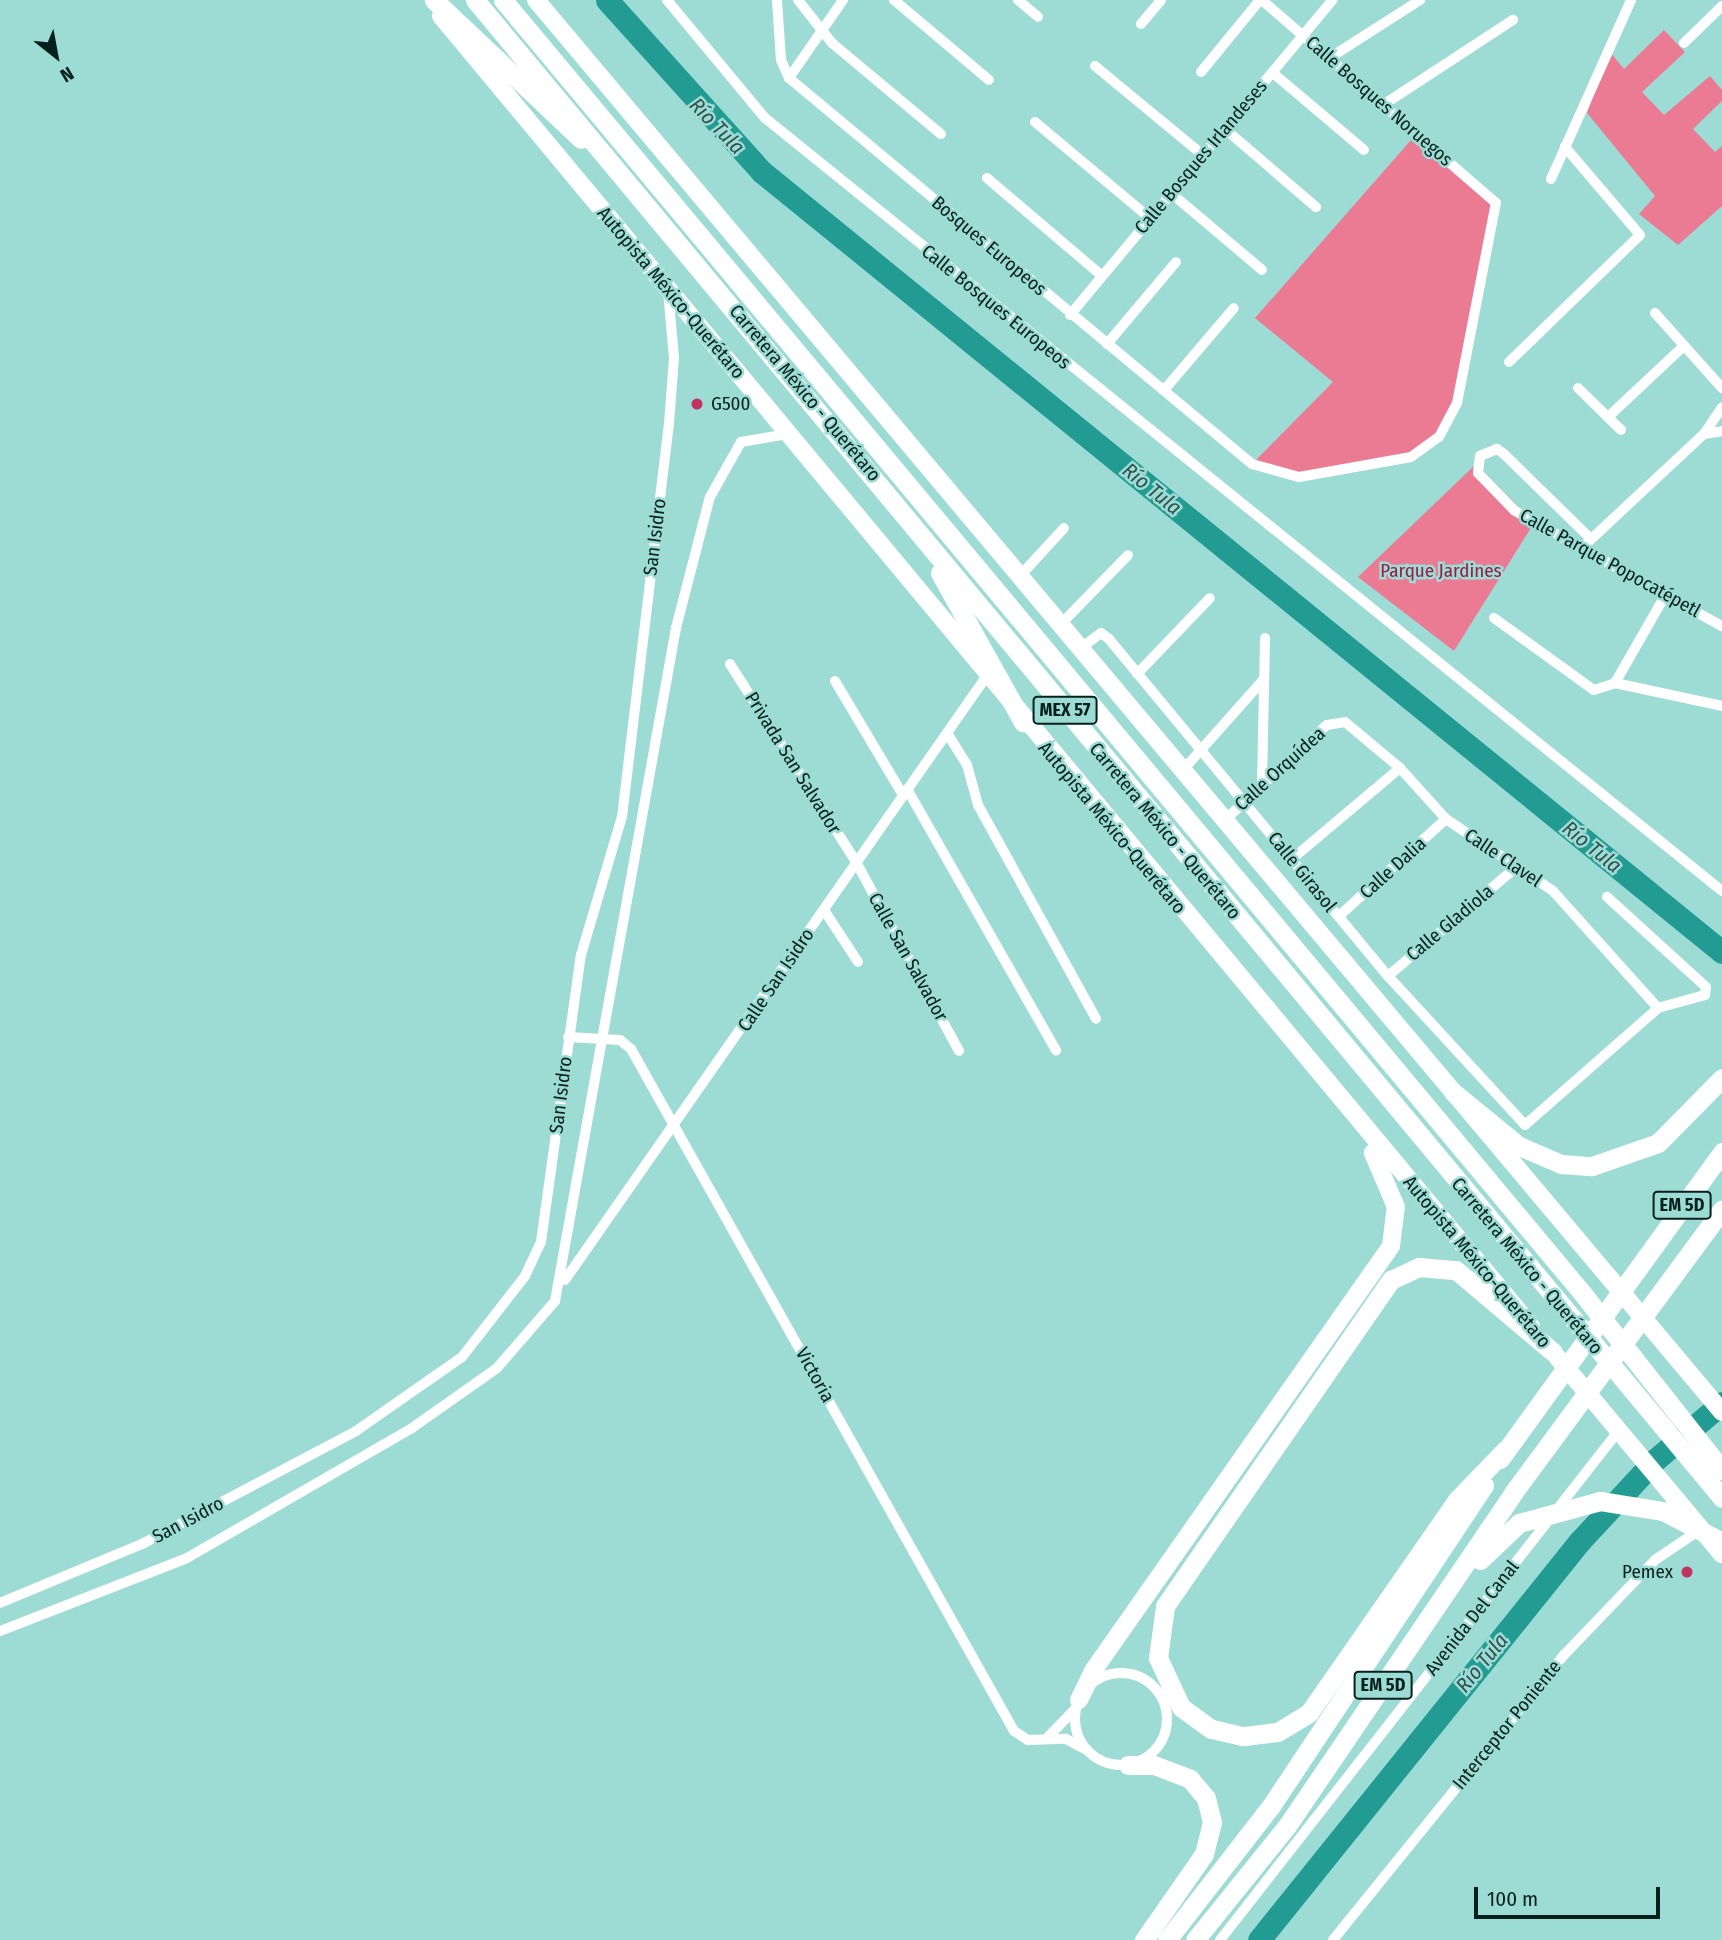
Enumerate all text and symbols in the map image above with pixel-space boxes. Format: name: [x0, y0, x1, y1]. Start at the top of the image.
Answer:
north arrow: [21, 21, 91, 91]
street label: Calle Bosques Noruegos: [1301, 31, 1457, 171]
text: N: [56, 62, 78, 87]
street label: Calle Bosques Irlandeses: [1130, 75, 1272, 239]
water label: Río Tula: [684, 93, 750, 159]
street label: Bosques Europeos: [927, 191, 1051, 301]
street label: Autopista México-Querétaro: [592, 202, 750, 384]
street label: Calle Bosques Europeos: [917, 240, 1075, 374]
street label: Carretera México - Querétaro: [724, 300, 886, 486]
place label: G500: [711, 393, 750, 415]
marker: G500: [689, 396, 705, 412]
water label: Río Tula: [1117, 458, 1187, 520]
street label: San Isidro: [639, 497, 671, 577]
street label: Calle Parque Popocatépetl: [1516, 504, 1704, 622]
park label: Parque Jardines: [1380, 560, 1502, 582]
street label: Privada San Salvador: [740, 688, 846, 838]
road number: MEX 57: [1032, 696, 1098, 724]
street label: Calle Orquídea: [1230, 722, 1330, 816]
street label: Autopista México-Querétaro: [1033, 737, 1191, 919]
street label: Carretera México - Querétaro: [1084, 738, 1246, 924]
water label: Río Tula: [1557, 816, 1627, 878]
street label: Calle Clavel: [1460, 824, 1546, 892]
street label: Calle Girasol: [1263, 827, 1341, 917]
street label: Calle Dalia: [1355, 832, 1431, 904]
street label: Calle Gladiola: [1402, 880, 1498, 966]
street label: Calle San Salvador: [863, 889, 953, 1025]
street label: Calle San Isidro: [733, 924, 819, 1036]
street label: San Isidro: [545, 1055, 577, 1135]
street label: Autopista México-Querétaro: [1398, 1171, 1556, 1353]
street label: Carretera México - Querétaro: [1446, 1173, 1608, 1359]
road number: EM 5D: [1652, 1190, 1712, 1220]
street label: Victoria: [791, 1344, 839, 1406]
street label: San Isidro: [148, 1492, 228, 1548]
street label: Avenida Del Canal: [1420, 1556, 1524, 1680]
place label: Pemex: [1622, 1561, 1673, 1583]
marker: Pemex: [1679, 1564, 1695, 1580]
water label: Río Tula: [1451, 1628, 1513, 1698]
street label: Interceptor Poniente: [1448, 1656, 1566, 1794]
road number: EM 5D: [1353, 1670, 1413, 1700]
scale bar: [1477, 1874, 1662, 1918]
text: 100 m: [1487, 1886, 1538, 1912]

